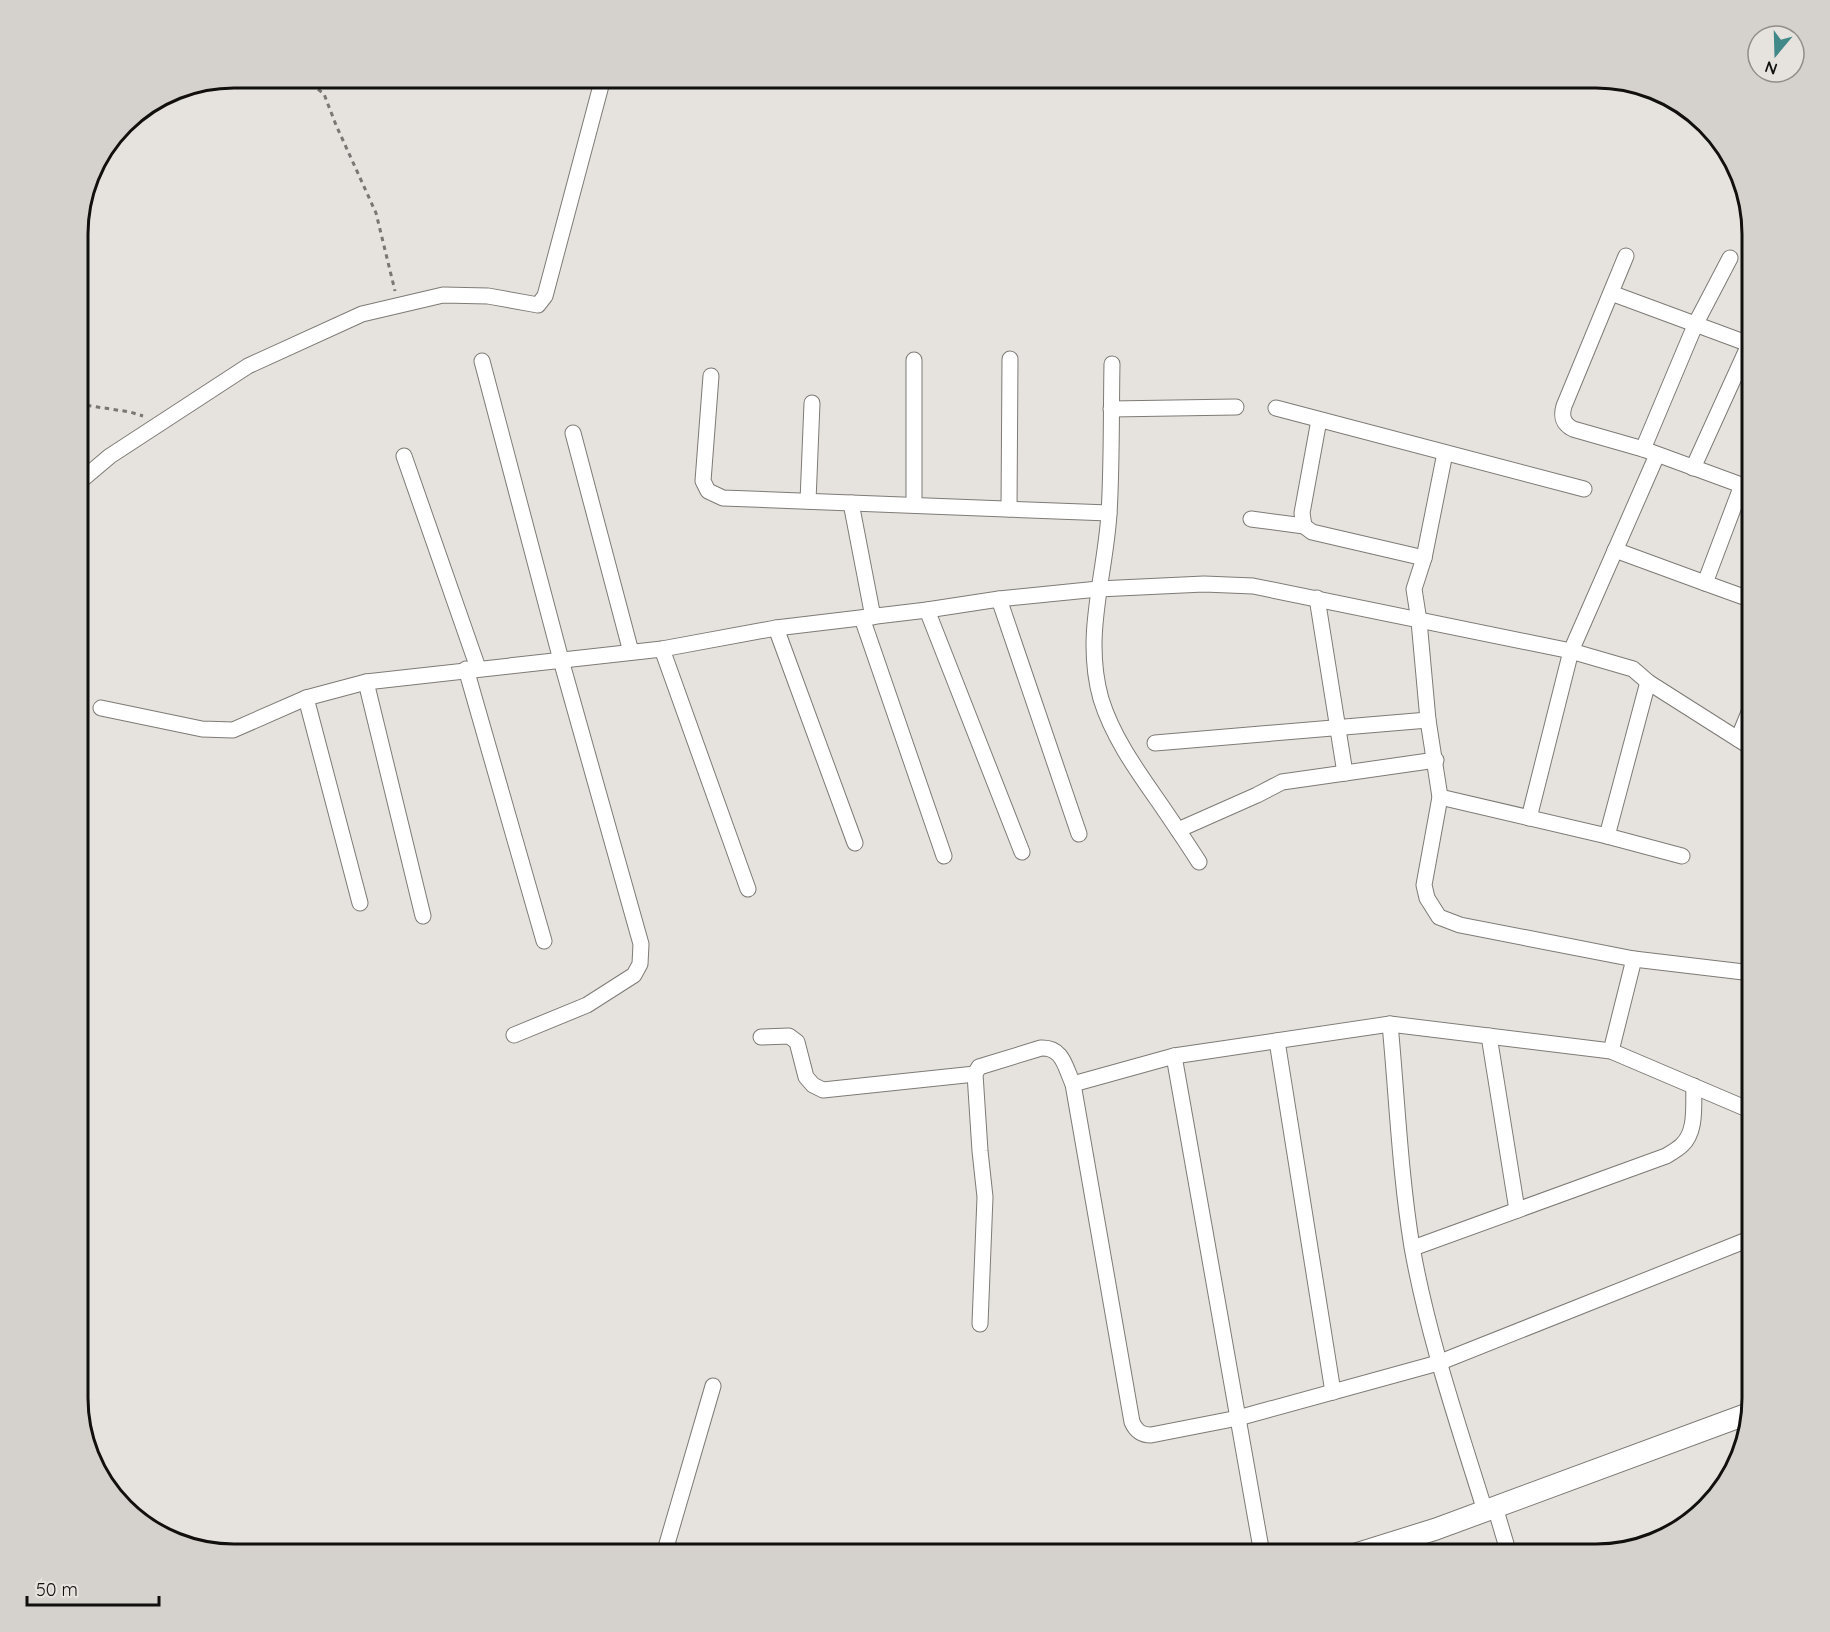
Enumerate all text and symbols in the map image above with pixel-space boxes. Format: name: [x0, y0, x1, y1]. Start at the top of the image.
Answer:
north arrow: [1746, 24, 1806, 84]
text: N: [1762, 57, 1780, 80]
scale bar: [27, 1569, 159, 1607]
text: 50 m: [36, 1578, 78, 1601]

